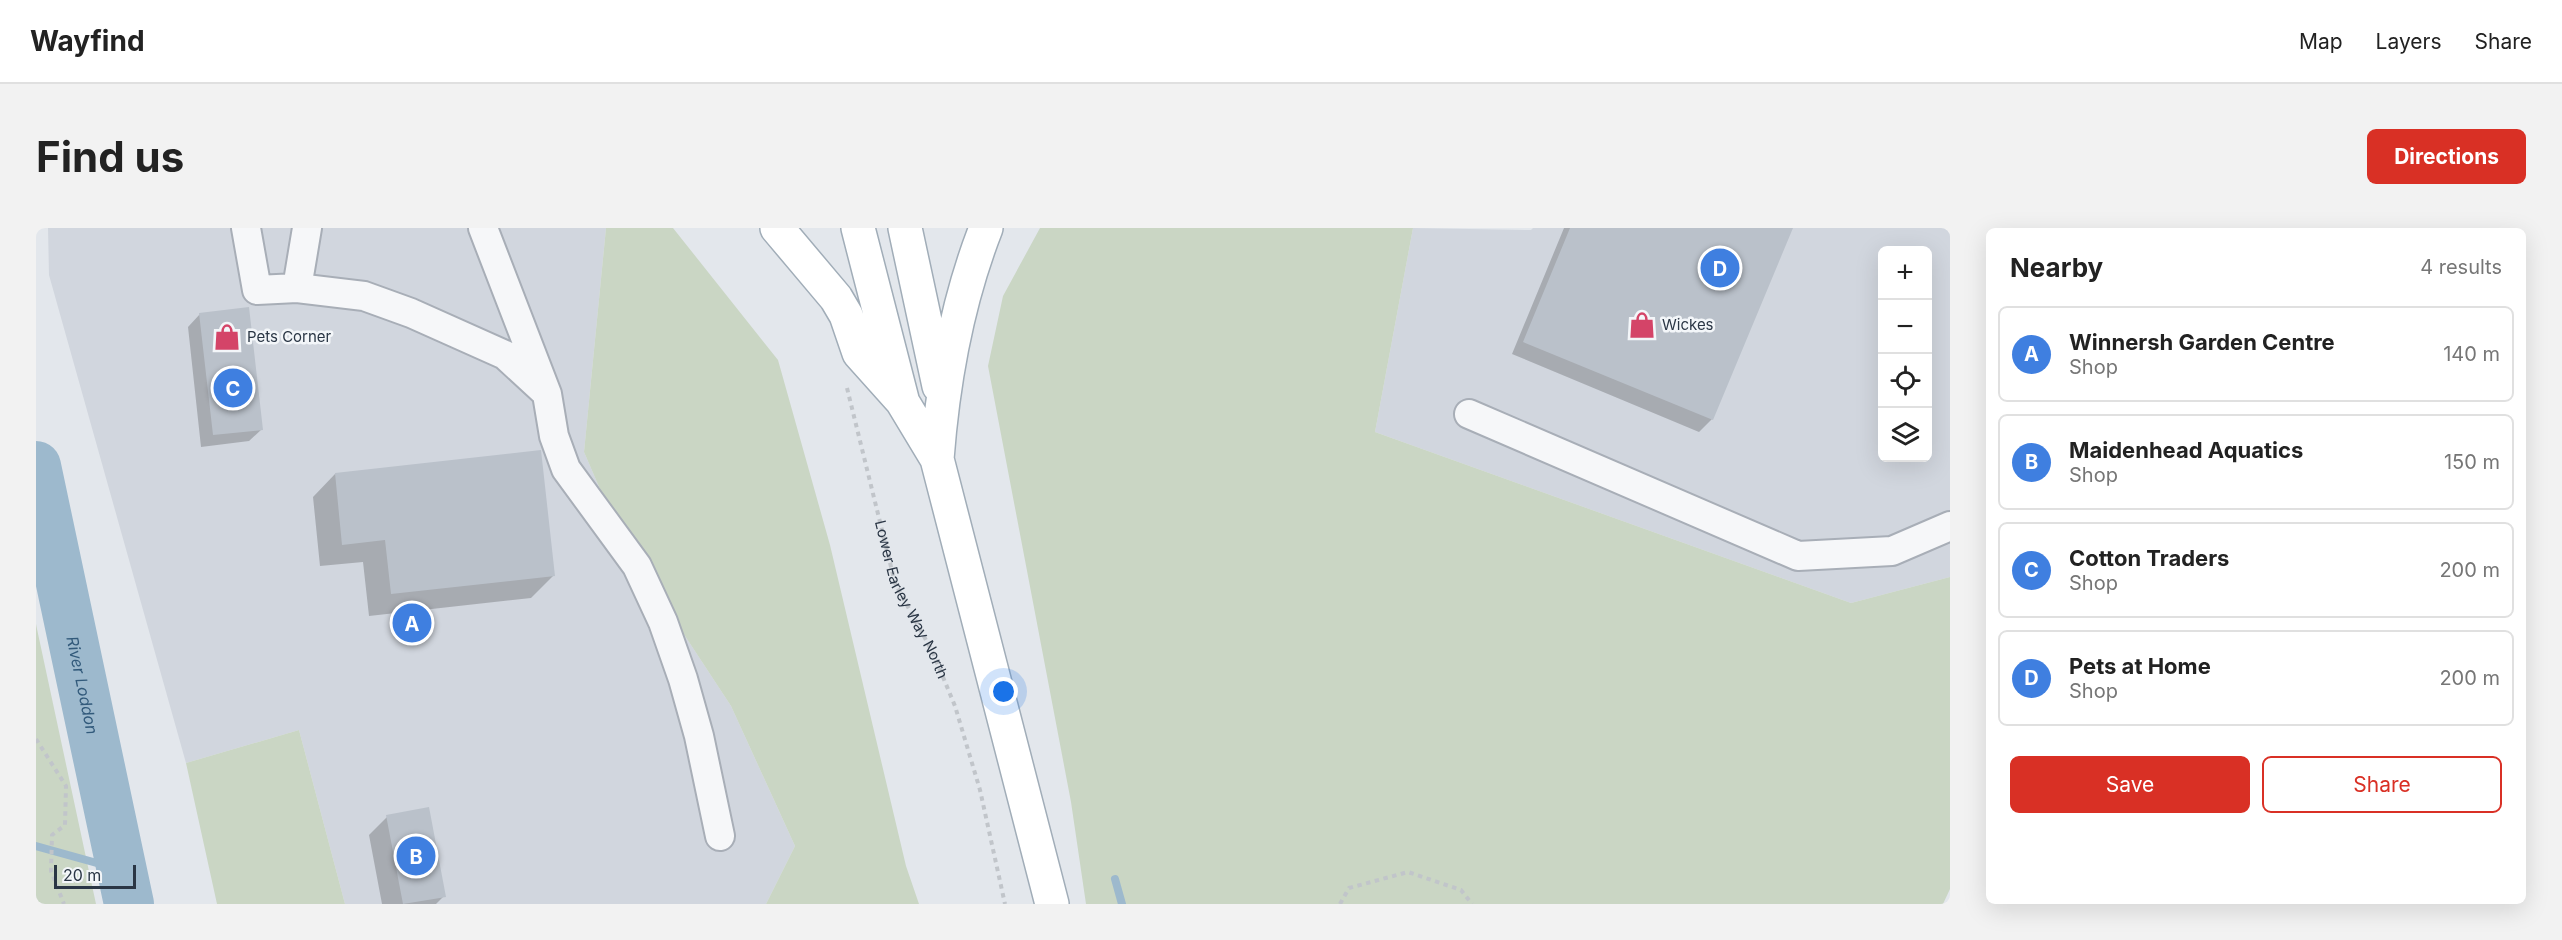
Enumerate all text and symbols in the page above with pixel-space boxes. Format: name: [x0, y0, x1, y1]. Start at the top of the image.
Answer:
text: Wayfind: [30, 24, 145, 58]
text: Map: [2299, 29, 2343, 54]
text: Layers: [2376, 29, 2442, 54]
text: Share: [2475, 29, 2532, 54]
button: Directions: [2367, 129, 2526, 184]
text: Find us: [36, 131, 184, 182]
pin: D: [1700, 246, 1740, 291]
map controls: [1878, 246, 1932, 462]
button: +: [1878, 246, 1932, 300]
text: Nearby: [2010, 252, 2103, 283]
text: 4 results: [2420, 255, 2502, 279]
button: −: [1878, 300, 1932, 354]
shop icon: Wickes: [1627, 310, 1657, 340]
place label: Wickes: [1662, 315, 1714, 334]
shop icon: Pets Corner: [212, 322, 242, 352]
place label: Pets Corner: [247, 327, 332, 346]
text: Winnersh Garden Centre: [2069, 329, 2335, 355]
text: A: [2024, 342, 2039, 366]
text: 140 m: [2443, 342, 2500, 366]
button: locate: [1878, 354, 1932, 408]
text: Shop: [2069, 355, 2118, 379]
pin: C: [214, 366, 252, 410]
button: layers: [1878, 408, 1932, 462]
text: Maidenhead Aquatics: [2069, 437, 2303, 463]
text: B: [2025, 450, 2038, 474]
text: 150 m: [2444, 450, 2500, 474]
text: Shop: [2069, 463, 2118, 487]
street label: Lower Earley Way North: [871, 518, 953, 681]
text: Cotton Traders: [2069, 545, 2229, 571]
text: C: [2024, 558, 2039, 582]
text: 200 m: [2439, 558, 2500, 582]
text: Shop: [2069, 571, 2118, 595]
pin: A: [392, 600, 431, 646]
water label: River Loddon: [62, 634, 103, 736]
text: Pets at Home: [2069, 653, 2211, 679]
text: D: [2024, 666, 2039, 690]
text: 200 m: [2439, 666, 2500, 690]
your location: [989, 677, 1018, 706]
text: Shop: [2069, 679, 2118, 703]
button: Save: [2010, 756, 2250, 813]
button: Share: [2262, 756, 2502, 813]
pin: B: [396, 834, 436, 878]
scale bar: [54, 862, 136, 890]
text: 20 m: [63, 865, 101, 885]

